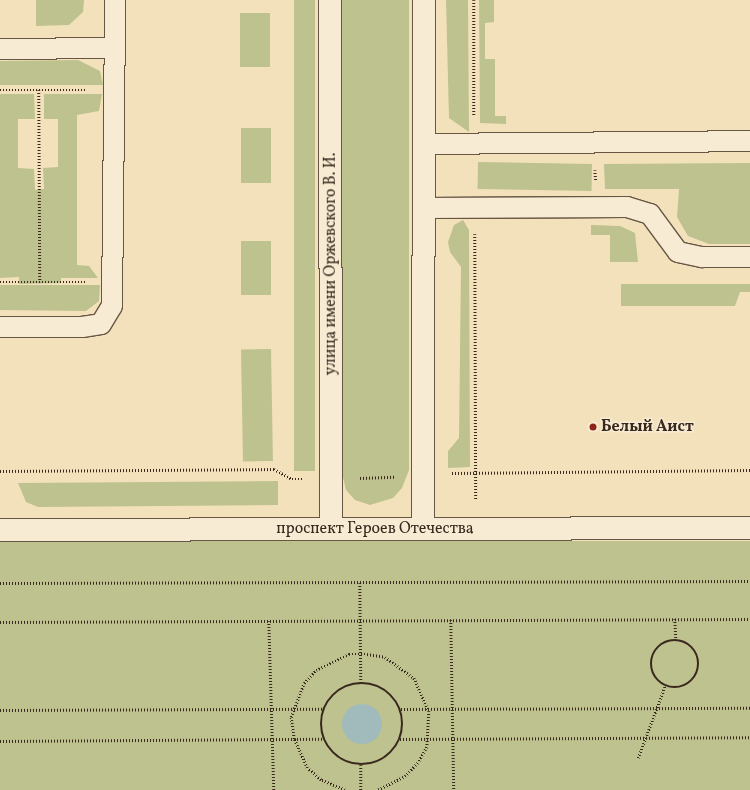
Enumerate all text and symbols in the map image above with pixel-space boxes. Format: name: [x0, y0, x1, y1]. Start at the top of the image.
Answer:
street label: улица имени Оржевского В. И.: [321, 153, 341, 375]
place label: Белый Аист: [601, 417, 694, 437]
marker: Белый Аист: [588, 422, 598, 432]
street label: проспект Героев Отечества: [276, 519, 474, 539]

